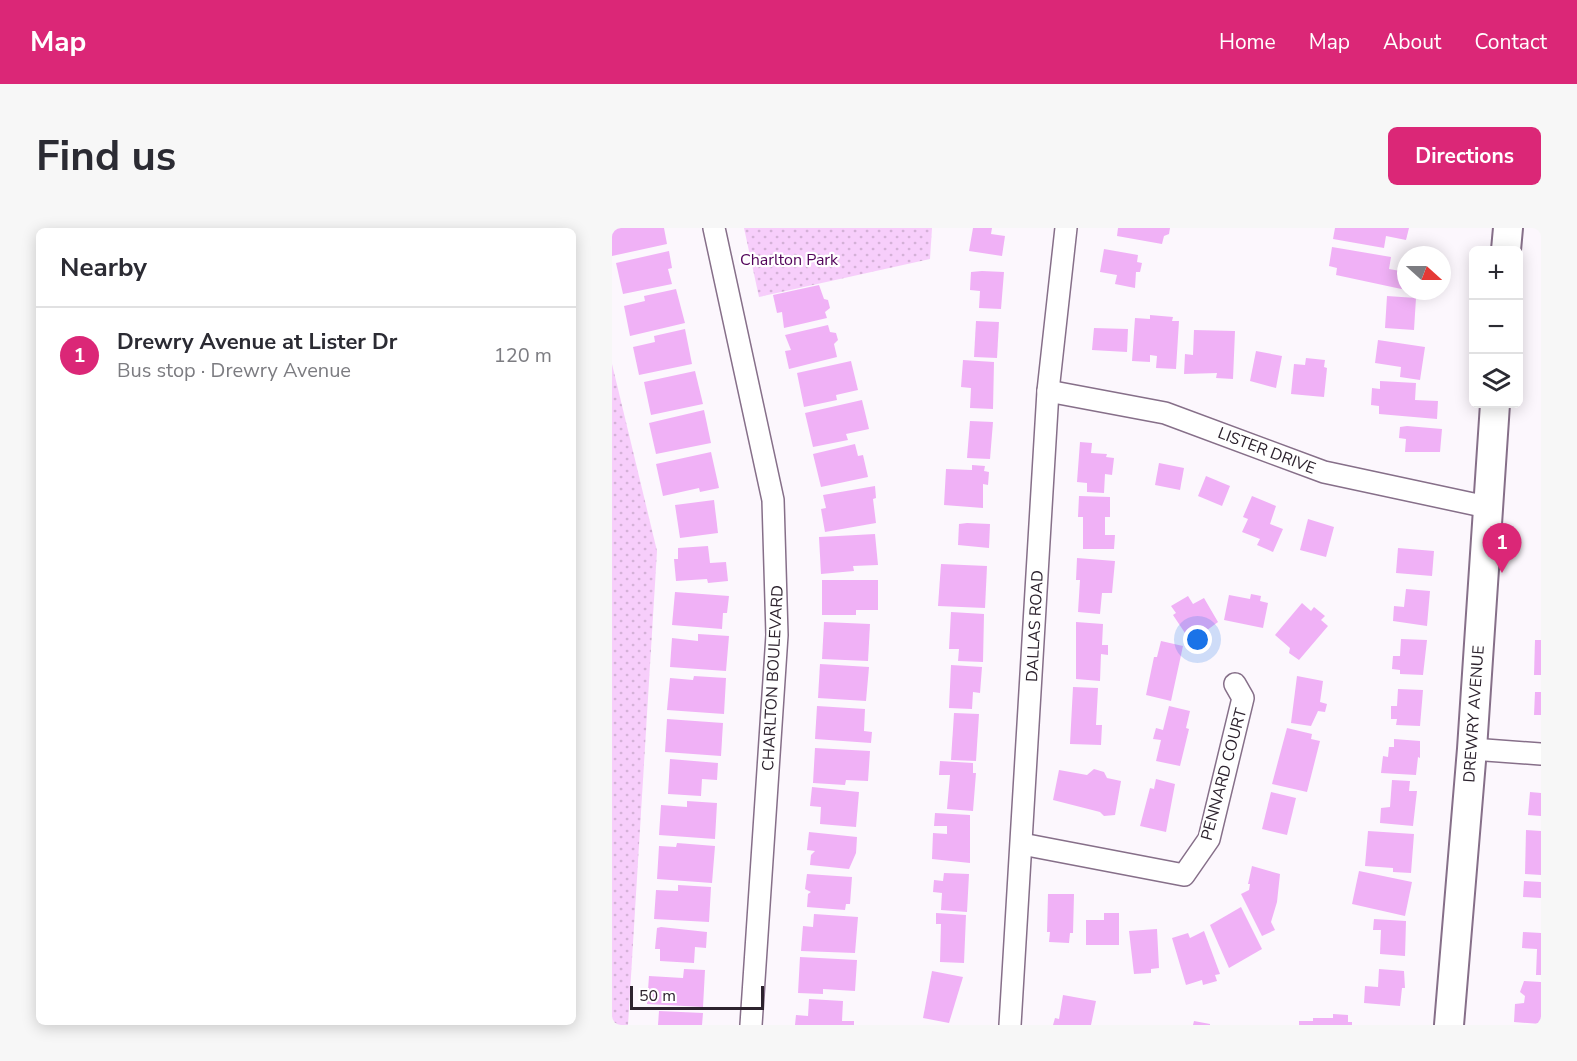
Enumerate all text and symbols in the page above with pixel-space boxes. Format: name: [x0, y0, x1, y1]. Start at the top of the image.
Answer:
text: Map: [30, 23, 86, 61]
text: Home: [1219, 28, 1276, 56]
text: Map: [1309, 28, 1350, 56]
text: About: [1383, 28, 1441, 56]
text: Contact: [1474, 28, 1547, 56]
button: Directions: [1388, 127, 1541, 185]
text: Find us: [36, 128, 176, 185]
north arrow: [1397, 246, 1451, 300]
map controls: [1469, 246, 1523, 408]
button: +: [1469, 246, 1523, 300]
park label: Charlton Park: [740, 249, 839, 271]
text: Nearby: [60, 250, 147, 285]
button: −: [1469, 300, 1523, 354]
text: Drewry Avenue at Lister Dr: [117, 327, 397, 357]
text: 1: [74, 342, 86, 369]
text: 120 m: [494, 342, 552, 369]
button: layers: [1469, 354, 1523, 408]
text: Bus stop · Drewry Avenue: [117, 357, 351, 384]
street label: LISTER DRIVE: [1215, 422, 1319, 480]
pin: 1: [1482, 524, 1522, 573]
street label: DALLAS ROAD: [1021, 569, 1049, 683]
street label: CHARLTON BOULEVARD: [757, 585, 789, 772]
your location: [1183, 625, 1212, 654]
street label: DREWRY AVENUE: [1458, 645, 1490, 783]
street label: PENNARD COURT: [1196, 705, 1252, 843]
scale bar: [630, 983, 764, 1010]
text: 50 m: [639, 985, 676, 1007]

